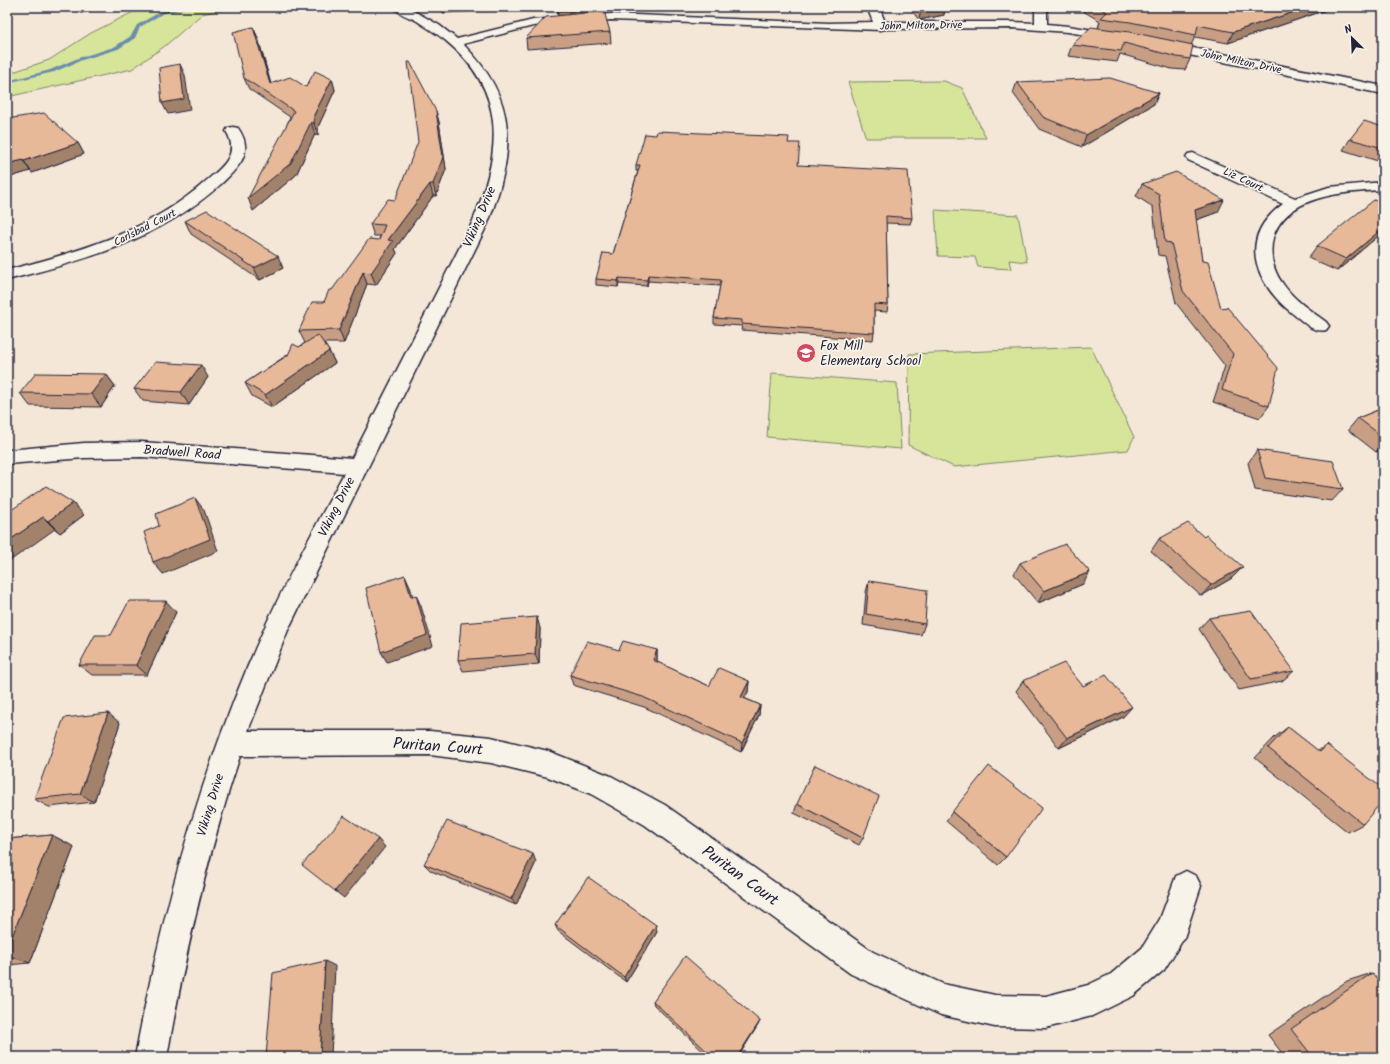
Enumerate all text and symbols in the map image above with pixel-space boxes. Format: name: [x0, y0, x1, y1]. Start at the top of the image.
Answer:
street label: John Milton Drive: [879, 16, 963, 36]
north arrow: [1332, 18, 1372, 58]
text: N: [1342, 20, 1355, 39]
street label: John Milton Drive: [1199, 45, 1283, 79]
street label: Liz Court: [1220, 163, 1267, 197]
street label: Viking Drive: [458, 183, 502, 251]
street label: Carlsbad Court: [110, 204, 180, 252]
place label: Fox Mill Elementary School: [820, 336, 921, 372]
school or university icon: Fox Mill Elementary School: [795, 342, 817, 364]
street label: Bradwell Road: [143, 440, 222, 466]
street label: Viking Drive: [313, 473, 361, 541]
street label: Puritan Court: [392, 731, 485, 763]
street label: Viking Drive: [192, 771, 231, 839]
street label: Puritan Court: [696, 839, 784, 913]

